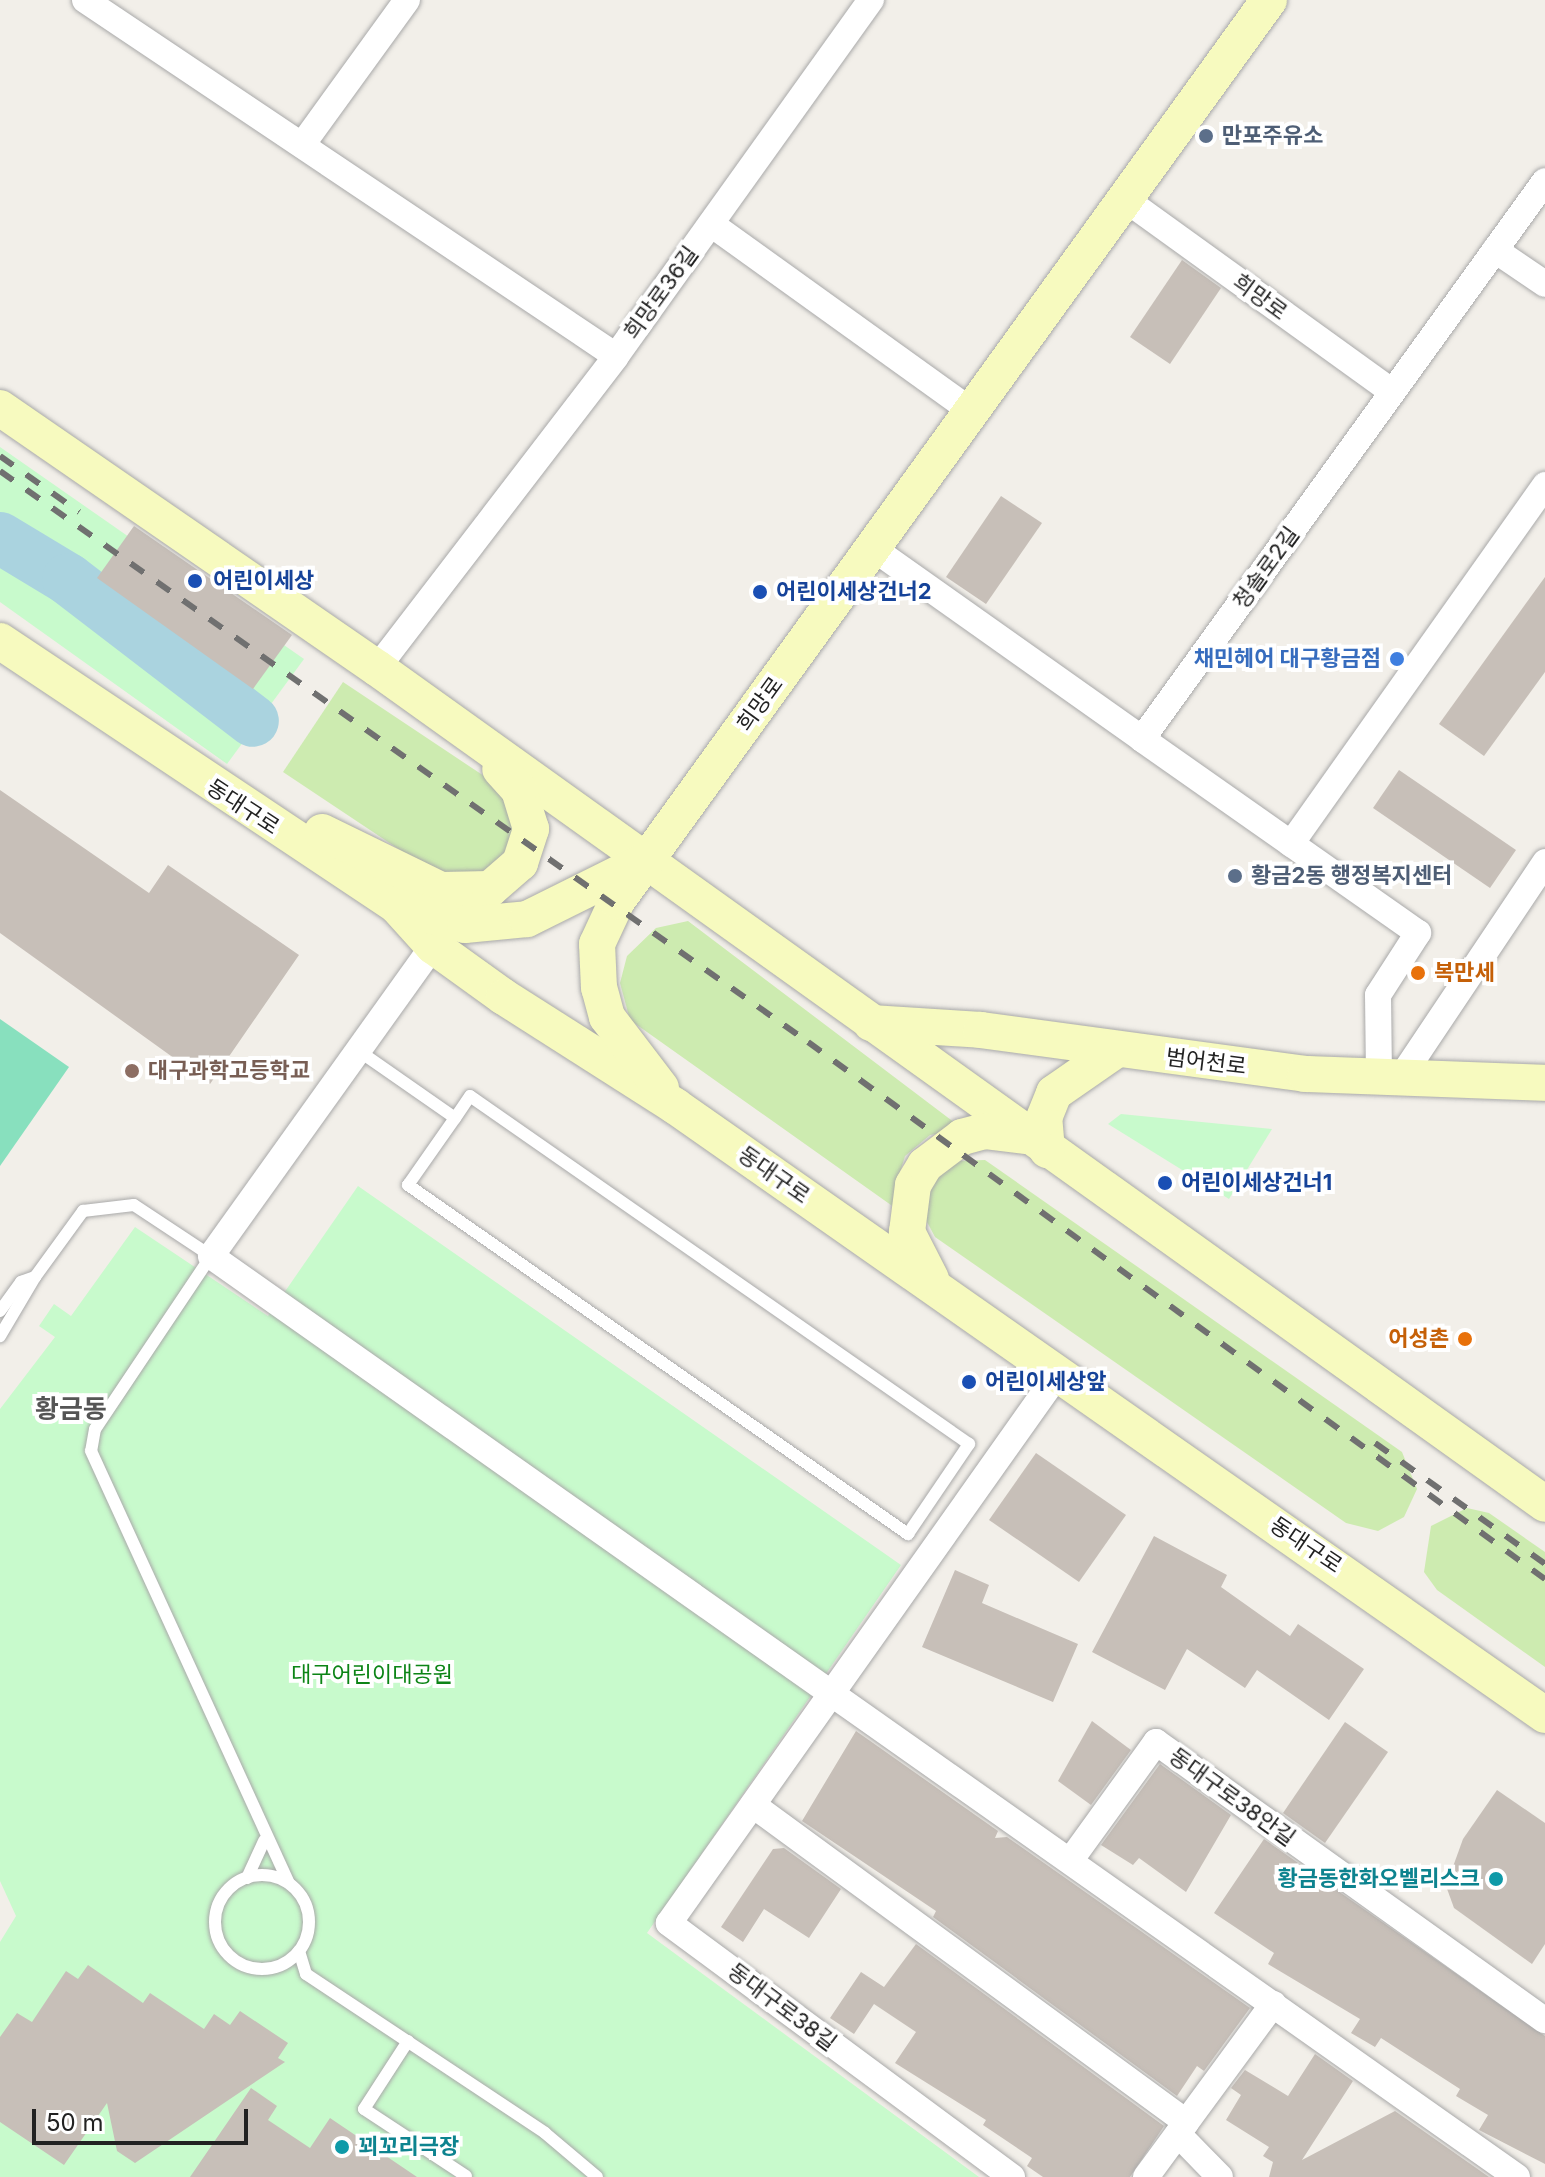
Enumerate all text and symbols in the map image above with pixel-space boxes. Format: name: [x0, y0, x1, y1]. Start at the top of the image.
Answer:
place label: 만포주유소: [1222, 123, 1323, 149]
marker: 만포주유소: [1197, 127, 1215, 145]
street label: 희망로36길: [619, 241, 703, 345]
street label: 희망로: [1228, 268, 1292, 326]
street label: 청솔로2길: [1228, 522, 1304, 614]
place label: 어린이세상: [213, 568, 314, 594]
marker: 어린이세상: [184, 570, 206, 592]
place label: 어린이세상건너2: [776, 579, 932, 605]
marker: 어린이세상건너2: [751, 583, 769, 601]
place label: 채민헤어 대구황금점: [1194, 646, 1381, 672]
marker: 채민헤어 대구황금점: [1388, 650, 1406, 668]
street label: 희망로: [731, 672, 789, 736]
street label: 동대구로: [202, 774, 284, 840]
place label: 황금2동 행정복지센터: [1251, 863, 1452, 889]
marker: 황금2동 행정복지센터: [1226, 867, 1244, 885]
place label: 복만세: [1434, 960, 1495, 986]
marker: 복만세: [1409, 964, 1427, 982]
street label: 범어천로: [1164, 1044, 1248, 1080]
place label: 대구과학고등학교: [148, 1058, 310, 1084]
marker: 대구과학고등학교: [123, 1062, 141, 1080]
street label: 동대구로: [733, 1141, 815, 1209]
place label: 어린이세상건너1: [1181, 1170, 1332, 1196]
marker: 어린이세상건너1: [1156, 1174, 1174, 1192]
place label: 어성촌: [1388, 1326, 1449, 1352]
marker: 어성촌: [1456, 1330, 1474, 1348]
place label: 어린이세상앞: [985, 1369, 1106, 1395]
marker: 어린이세상앞: [960, 1373, 978, 1391]
district label: 황금동: [35, 1393, 107, 1425]
street label: 동대구로: [1265, 1511, 1347, 1579]
park label: 대구어린이대공원: [291, 1662, 453, 1688]
street label: 동대구로38안길: [1164, 1743, 1300, 1851]
place label: 황금동한화오벨리스크: [1278, 1866, 1480, 1892]
marker: 황금동한화오벨리스크: [1487, 1870, 1505, 1888]
street label: 동대구로38길: [723, 1958, 841, 2056]
scale bar: [36, 2093, 252, 2143]
text: 50 m: [46, 2108, 104, 2137]
place label: 꾀꼬리극장: [358, 2134, 459, 2160]
marker: 꾀꼬리극장: [333, 2138, 351, 2156]

